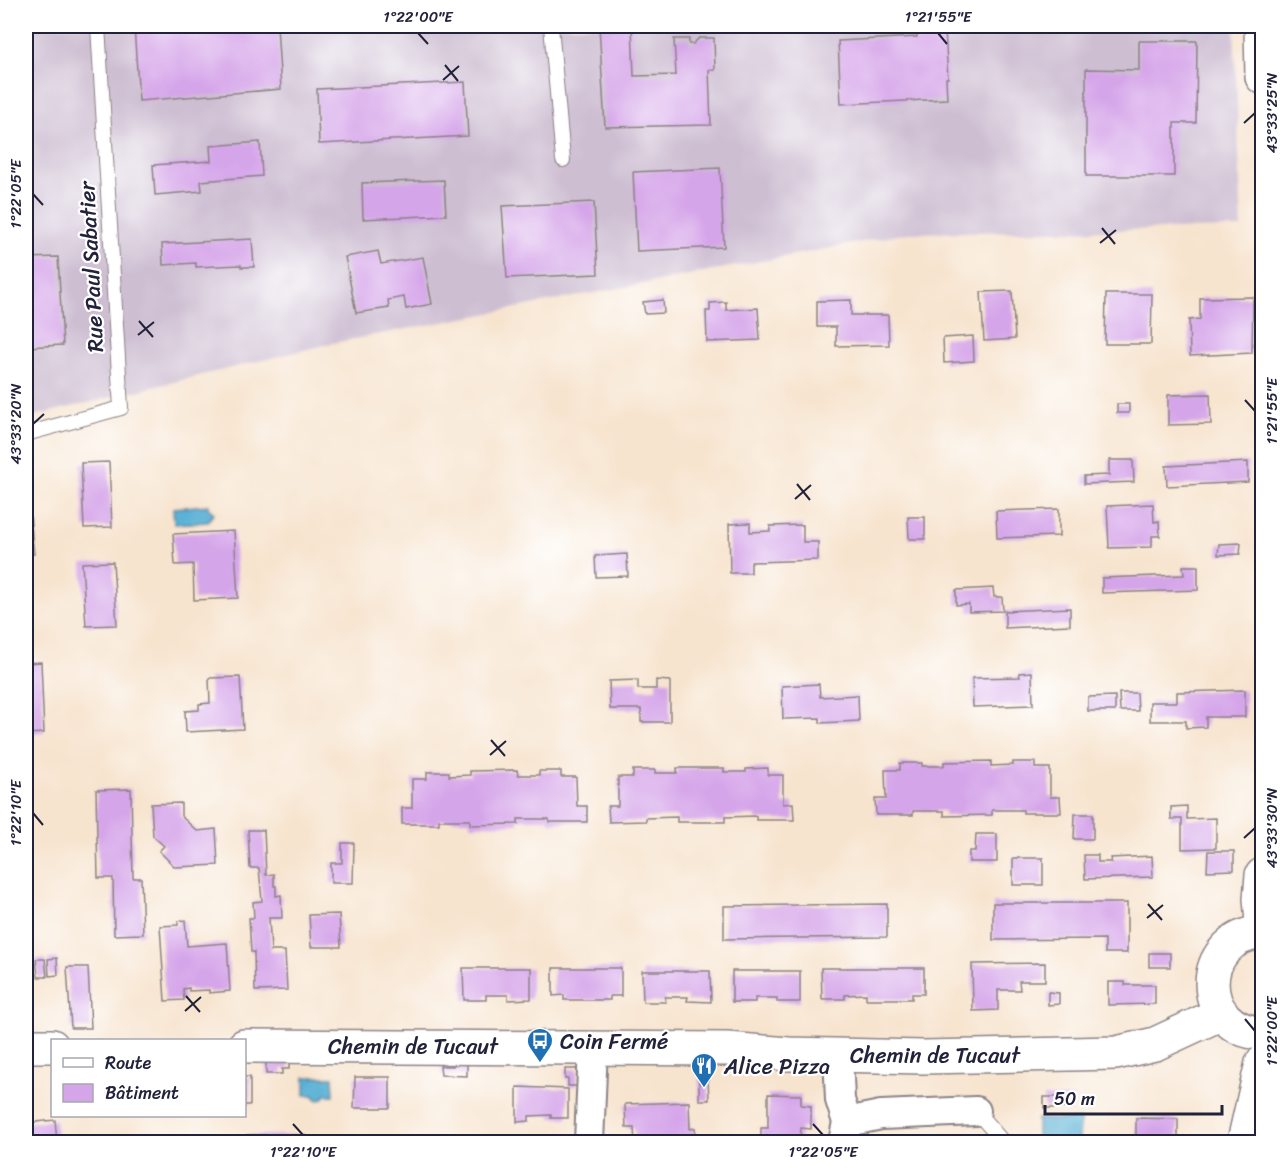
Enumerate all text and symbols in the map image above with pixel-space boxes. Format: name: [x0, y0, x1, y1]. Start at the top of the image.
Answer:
text: 1°22'00"E: [383, 4, 454, 30]
text: 1°21'55"E: [905, 4, 973, 30]
text: 43°33'25"N: [1259, 72, 1285, 153]
text: 1°22'05"E: [3, 158, 29, 228]
street label: Rue Paul Sabatier: [67, 179, 115, 353]
text: 1°21'55"E: [1259, 376, 1285, 444]
text: 43°33'20"N: [3, 383, 29, 464]
text: 1°22'10"E: [3, 778, 29, 846]
text: 43°33'30"N: [1259, 787, 1285, 868]
text: 1°22'00"E: [1259, 995, 1285, 1066]
place label: Coin Fermé: [560, 1022, 668, 1061]
bus stop icon: Coin Fermé: [525, 1026, 555, 1064]
street label: Chemin de Tucaut: [328, 1027, 499, 1066]
street label: Chemin de Tucaut: [850, 1036, 1021, 1075]
legend: [51, 1039, 246, 1117]
text: Route: [105, 1047, 152, 1079]
place label: Alice Pizza: [723, 1047, 830, 1086]
restaurant icon: Alice Pizza: [689, 1051, 719, 1089]
text: Bâtiment: [105, 1077, 179, 1109]
scale bar: [1045, 1078, 1222, 1116]
text: 50 m: [1054, 1083, 1095, 1115]
text: 1°22'10"E: [270, 1139, 338, 1165]
text: 1°22'05"E: [789, 1139, 859, 1165]

